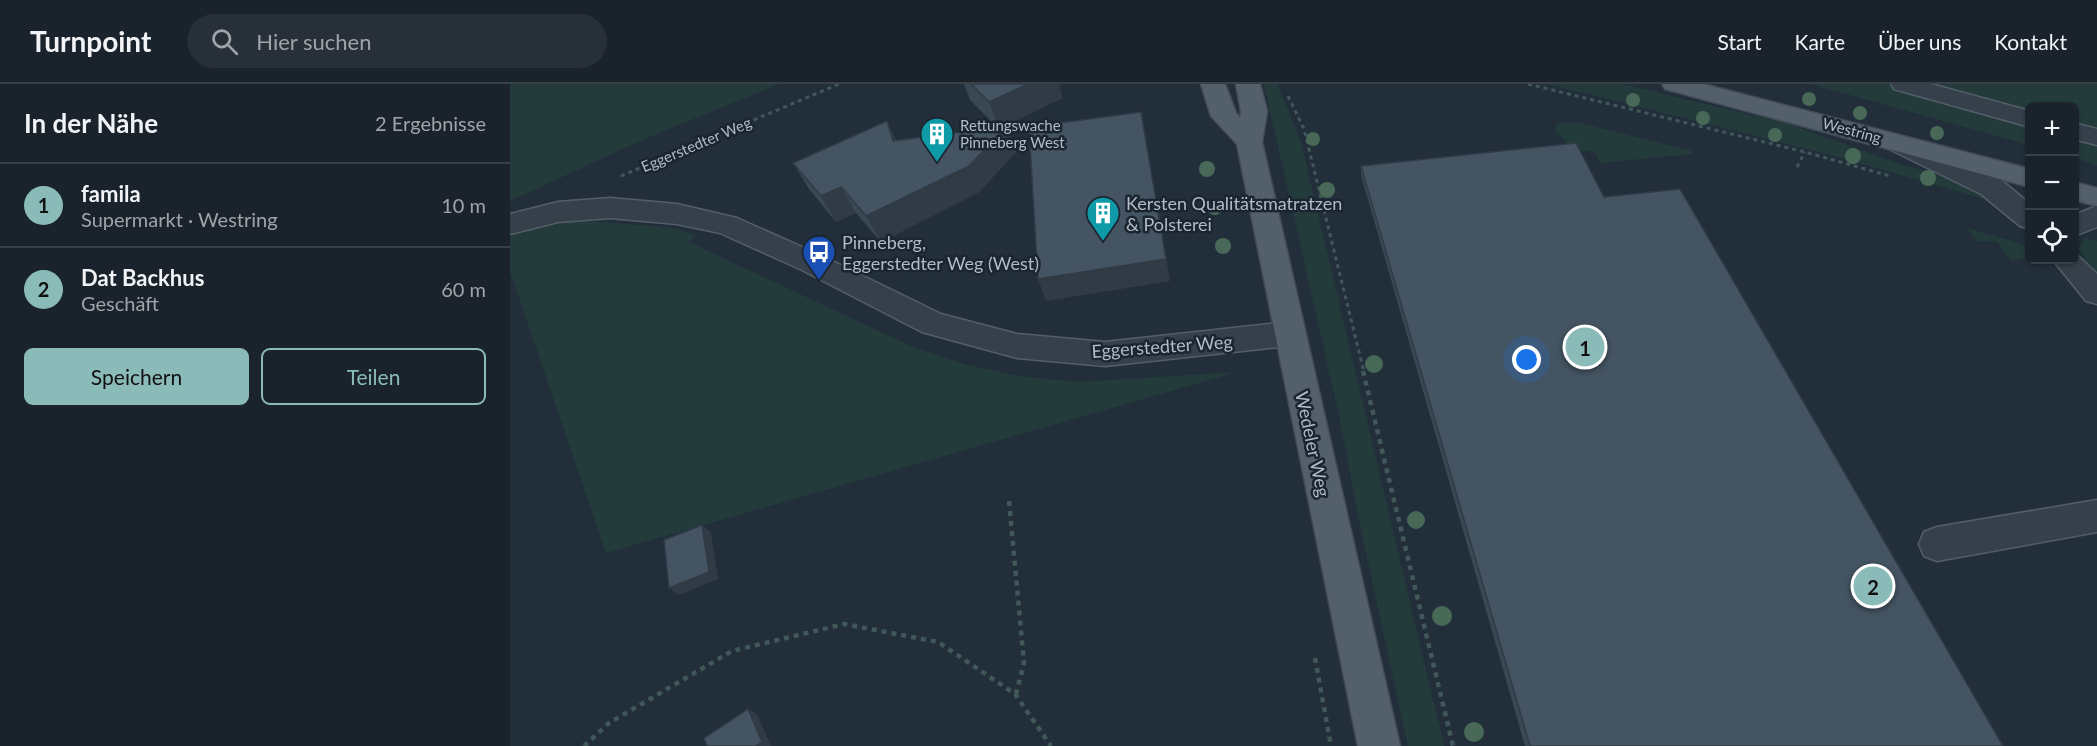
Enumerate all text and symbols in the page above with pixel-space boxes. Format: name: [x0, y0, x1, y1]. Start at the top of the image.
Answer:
search box: [187, 14, 607, 68]
text: Turnpoint: [30, 24, 151, 58]
icon: search: [208, 25, 241, 58]
text: Hier suchen: [256, 28, 372, 55]
text: Start: [1717, 29, 1762, 54]
text: Karte: [1795, 29, 1845, 54]
text: Über uns: [1878, 29, 1961, 54]
text: Kontakt: [1994, 29, 2067, 54]
map controls: [2025, 102, 2079, 264]
button: +: [2025, 102, 2079, 156]
text: In der Nähe: [24, 107, 158, 139]
text: 2 Ergebnisse: [375, 111, 486, 135]
street label: Eggerstedter Weg: [638, 113, 754, 175]
street label: Westring: [1821, 114, 1883, 146]
building icon: Rettungswache Pinneberg West: [919, 116, 955, 163]
place label: Rettungswache Pinneberg West: [960, 116, 1065, 151]
button: −: [2025, 156, 2079, 210]
text: famila: [81, 180, 141, 207]
place label: Kersten Qualitätsmatratzen & Polsterei: [1126, 192, 1342, 235]
text: 1: [38, 193, 49, 217]
text: 10 m: [441, 193, 486, 217]
building icon: Kersten Qualitätsmatratzen & Polsterei: [1085, 195, 1121, 242]
text: Supermarkt · Westring: [81, 207, 278, 231]
button: locate: [2025, 210, 2079, 264]
place label: Pinneberg, Eggerstedter Weg (West): [842, 231, 1039, 274]
bus stop icon: Pinneberg, Eggerstedter Weg (West): [801, 234, 837, 281]
text: Dat Backhus: [81, 264, 204, 291]
text: 2: [38, 277, 49, 301]
text: 60 m: [441, 277, 486, 301]
text: Geschäft: [81, 291, 159, 315]
pin: 1: [1566, 324, 1604, 370]
street label: Eggerstedter Weg: [1091, 330, 1233, 362]
your location: [1512, 345, 1541, 374]
button: Speichern: [24, 348, 249, 405]
button: Teilen: [261, 348, 486, 405]
street label: Wedeler Weg: [1291, 389, 1335, 499]
pin: 2: [1854, 564, 1892, 608]

